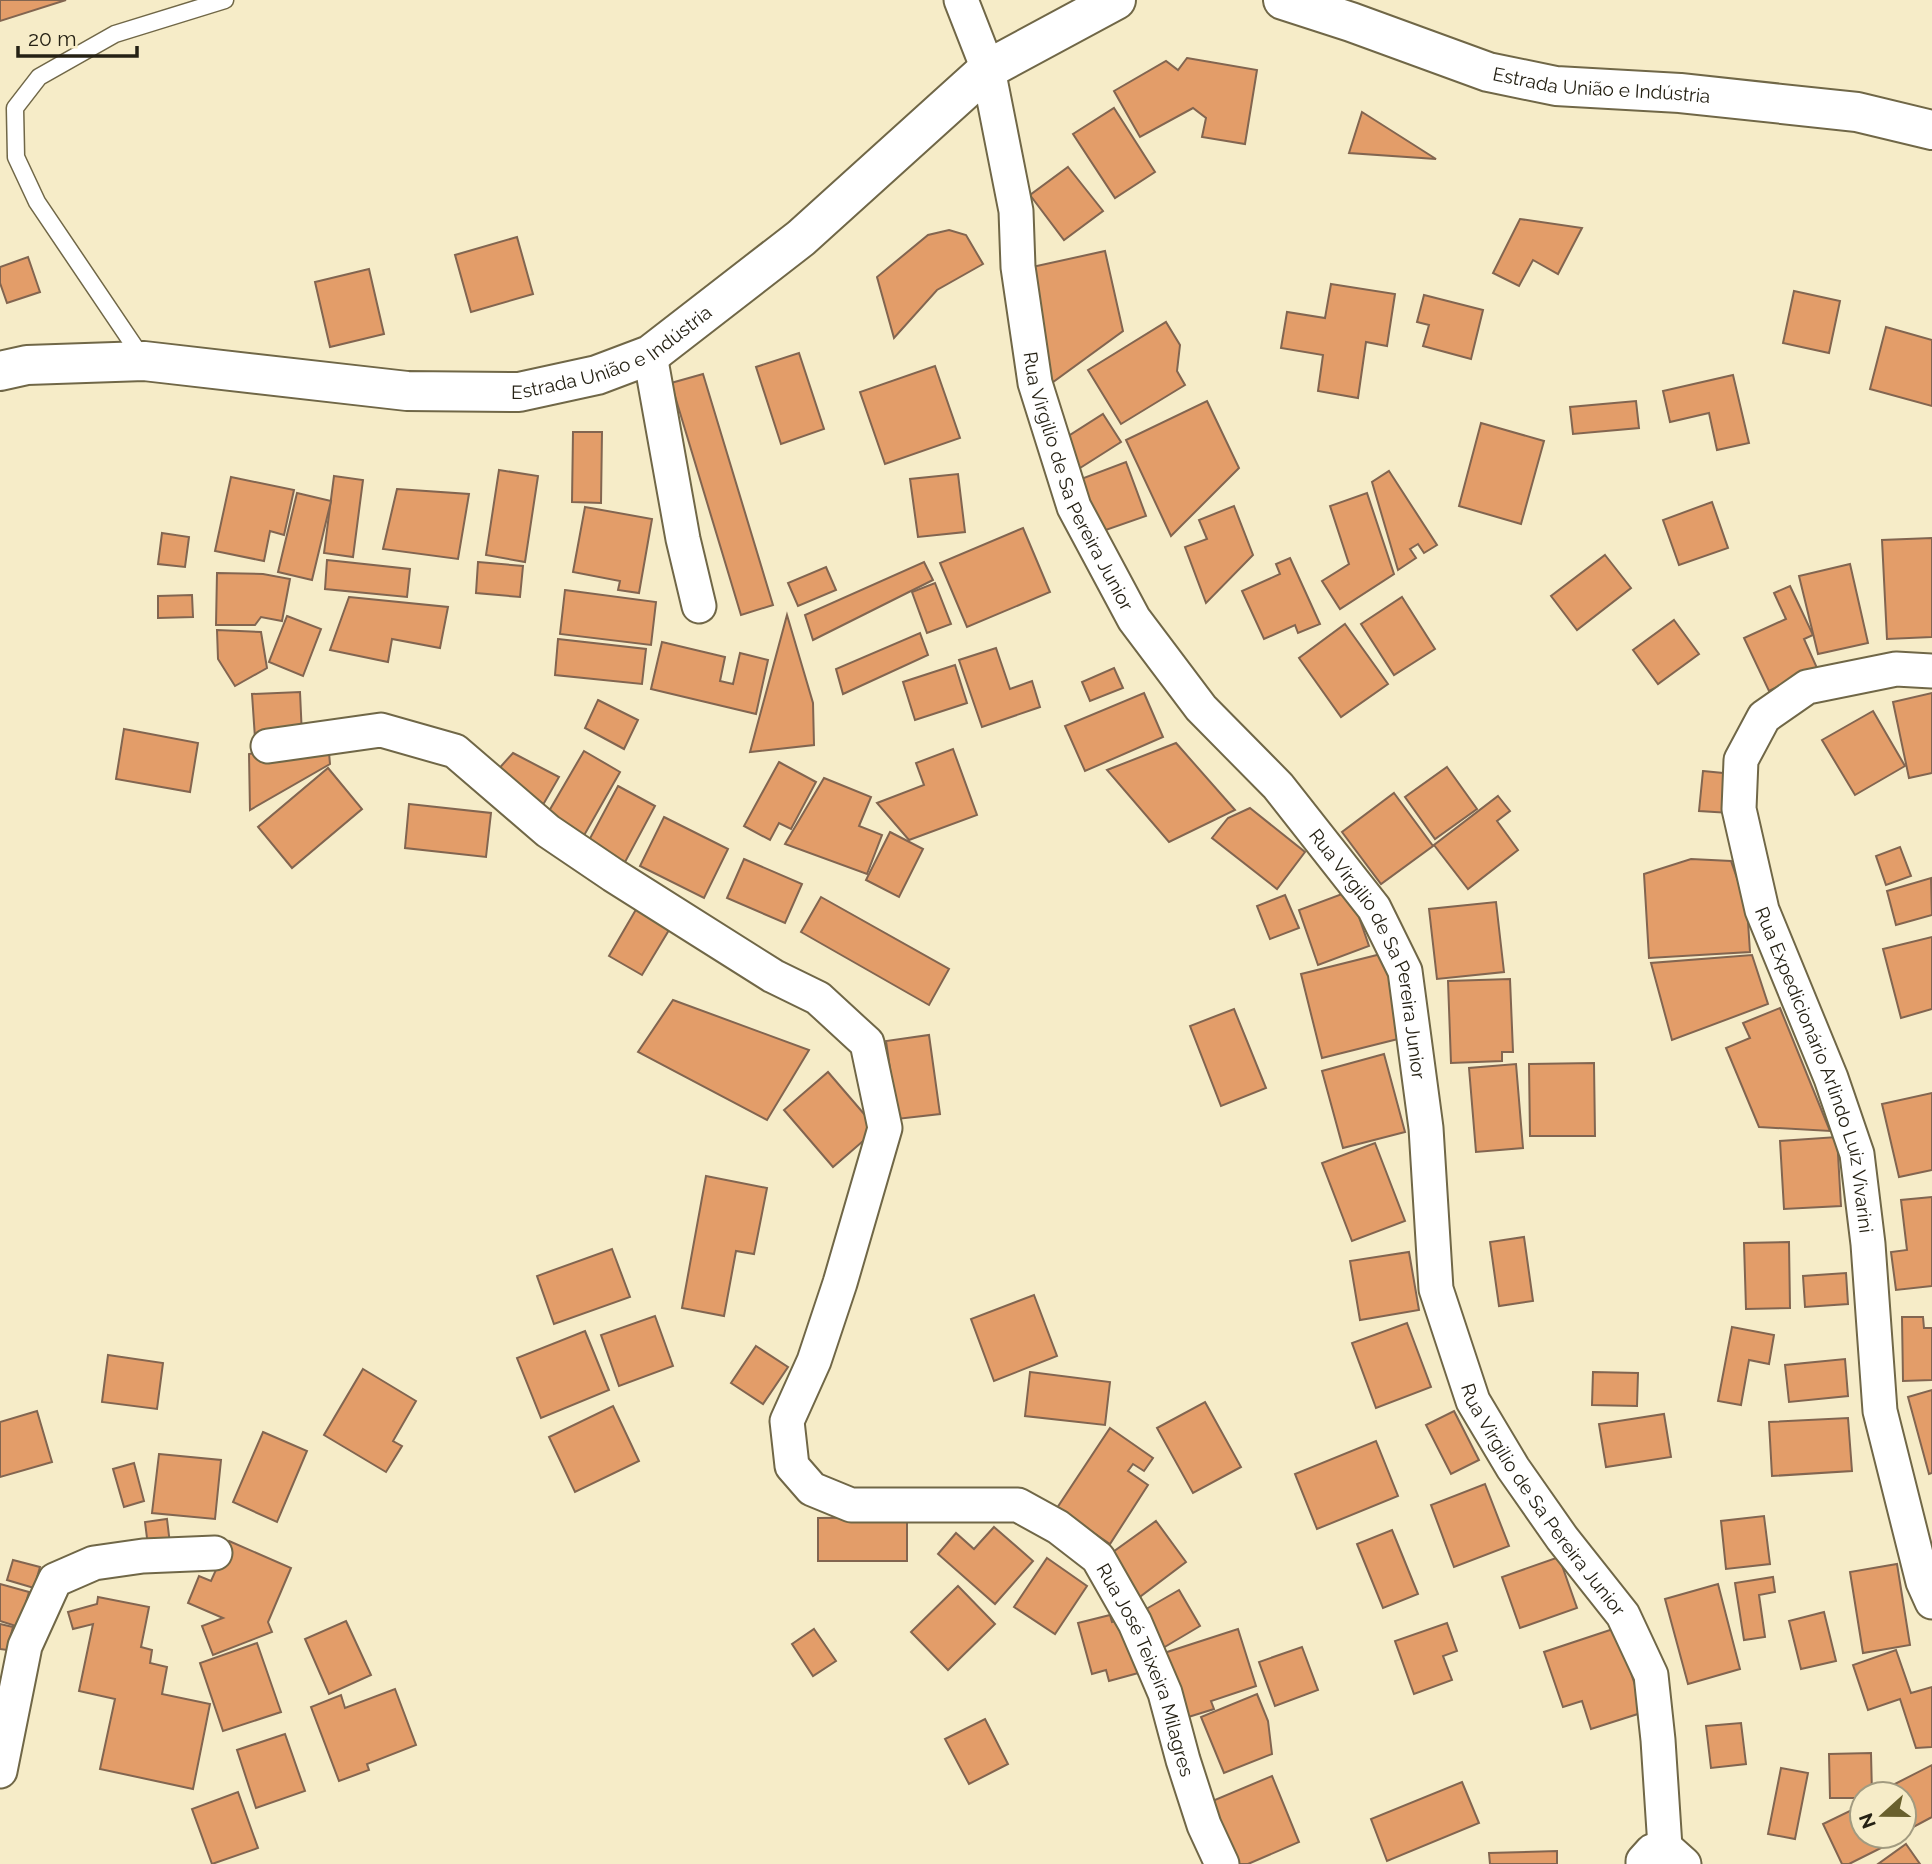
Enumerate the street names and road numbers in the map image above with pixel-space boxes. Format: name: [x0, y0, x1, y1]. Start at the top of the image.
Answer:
street label: Estrada União e Indústria: [1491, 62, 1711, 107]
street label: Estrada União e Indústria: [511, 301, 716, 403]
street label: Rua Virgilio de Sa Pereira Junior: [1020, 350, 1138, 614]
street label: Rua Virgilio de Sa Pereira Junior: [1305, 824, 1430, 1081]
street label: Rua Expedicionário Arlindo Luiz Vivarini: [1751, 903, 1878, 1234]
street label: Rua Virgilio de Sa Pereira Junior: [1457, 1381, 1630, 1620]
street label: Rua José Teixeira Milagres: [1092, 1559, 1199, 1779]

